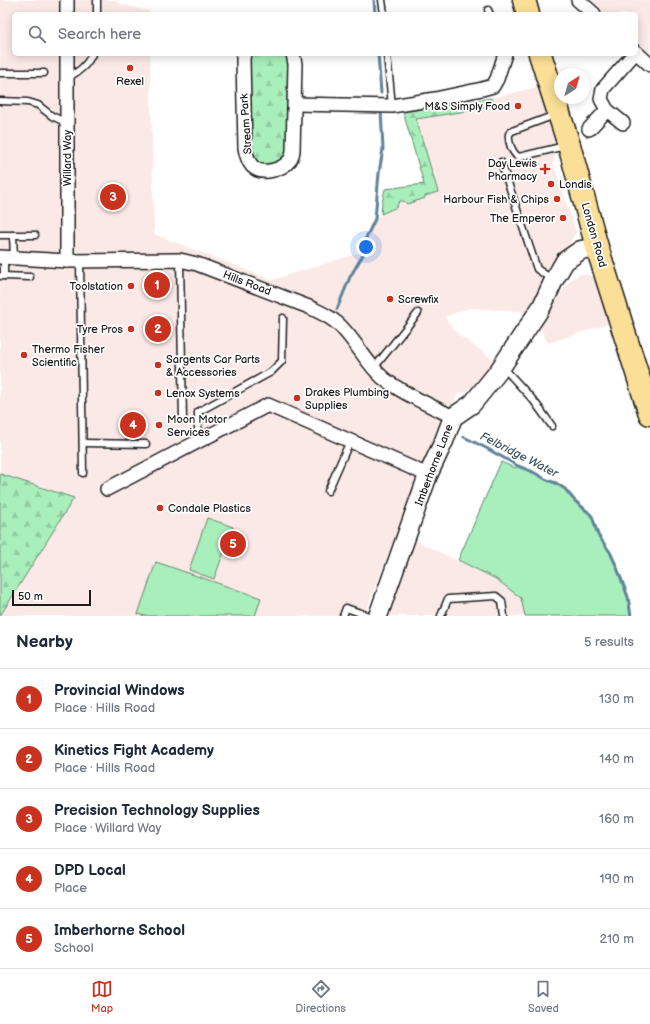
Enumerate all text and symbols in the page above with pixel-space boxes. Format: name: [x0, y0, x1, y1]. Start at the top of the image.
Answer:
search box: [12, 12, 638, 56]
icon: search: [26, 23, 48, 45]
text: Search here: [58, 25, 141, 44]
marker: Rexel: [125, 63, 135, 73]
north arrow: [554, 68, 590, 104]
place label: Rexel: [116, 75, 144, 88]
street label: Stream Park: [237, 93, 255, 155]
place label: M&S Simply Food: [424, 100, 510, 113]
marker: M&S Simply Food: [513, 101, 523, 111]
street label: Willard Way: [61, 130, 74, 186]
place label: Day Lewis Pharmacy: [488, 157, 538, 183]
marker: Day Lewis Pharmacy: [540, 164, 550, 174]
place label: Londis: [559, 178, 592, 191]
marker: Londis: [546, 179, 556, 189]
pin: 3: [100, 182, 126, 212]
place label: Harbour Fish & Chips: [443, 193, 550, 206]
marker: Harbour Fish & Chips: [552, 194, 562, 204]
street label: London Road: [579, 201, 609, 269]
place label: The Emperor: [490, 212, 556, 225]
marker: The Emperor: [558, 213, 568, 223]
your location: [356, 237, 376, 257]
street label: Hills Road: [221, 268, 273, 298]
pin: 1: [144, 270, 170, 300]
place label: Toolstation: [69, 280, 123, 293]
marker: Toolstation: [126, 281, 136, 291]
place label: Screwfix: [398, 293, 439, 306]
marker: Screwfix: [385, 294, 395, 304]
pin: 2: [145, 314, 171, 344]
place label: Tyre Pros: [77, 323, 124, 336]
marker: Tyre Pros: [126, 324, 136, 334]
place label: Thermo Fisher Scientific: [32, 343, 105, 369]
marker: Thermo Fisher Scientific: [19, 350, 29, 360]
place label: Sargents Car Parts & Accessories: [166, 353, 260, 379]
marker: Sargents Car Parts & Accessories: [153, 360, 163, 370]
place label: Drakes Plumbing Supplies: [305, 386, 389, 412]
place label: Lenox Systems: [166, 387, 240, 400]
marker: Lenox Systems: [153, 388, 163, 398]
marker: Drakes Plumbing Supplies: [292, 393, 302, 403]
pin: 4: [120, 410, 146, 440]
place label: Moon Motor Services: [167, 413, 228, 439]
marker: Moon Motor Services: [154, 420, 164, 430]
street label: Imberhorne Lane: [412, 422, 456, 508]
water label: Felbridge Water: [477, 429, 562, 482]
place label: Condale Plastics: [168, 502, 251, 515]
marker: Condale Plastics: [155, 503, 165, 513]
pin: 5: [220, 529, 246, 559]
scale bar: [12, 588, 91, 607]
text: 50 m: [18, 590, 43, 603]
text: Nearby: [16, 632, 73, 652]
text: 5 results: [584, 634, 634, 650]
text: Provincial Windows: [54, 681, 185, 700]
text: 1: [26, 691, 32, 707]
text: 130 m: [599, 691, 634, 707]
text: Place · Hills Road: [54, 700, 155, 716]
text: Kinetics Fight Academy: [54, 741, 214, 760]
text: 2: [25, 751, 33, 767]
text: 140 m: [599, 751, 634, 767]
text: Place · Hills Road: [54, 760, 155, 776]
text: Precision Technology Supplies: [54, 801, 260, 820]
text: 3: [25, 811, 33, 827]
text: 160 m: [599, 811, 634, 827]
text: Place · Willard Way: [54, 820, 161, 836]
text: DPD Local: [54, 861, 126, 880]
text: 4: [25, 871, 33, 887]
text: 190 m: [600, 871, 634, 887]
text: Place: [54, 880, 87, 896]
text: Imberhorne School: [54, 921, 185, 940]
text: 5: [25, 931, 33, 947]
text: 210 m: [600, 931, 634, 947]
text: School: [54, 940, 94, 956]
tab: Map: [91, 978, 113, 1015]
tab: Directions: [295, 978, 346, 1015]
tab: Saved: [528, 978, 559, 1015]

